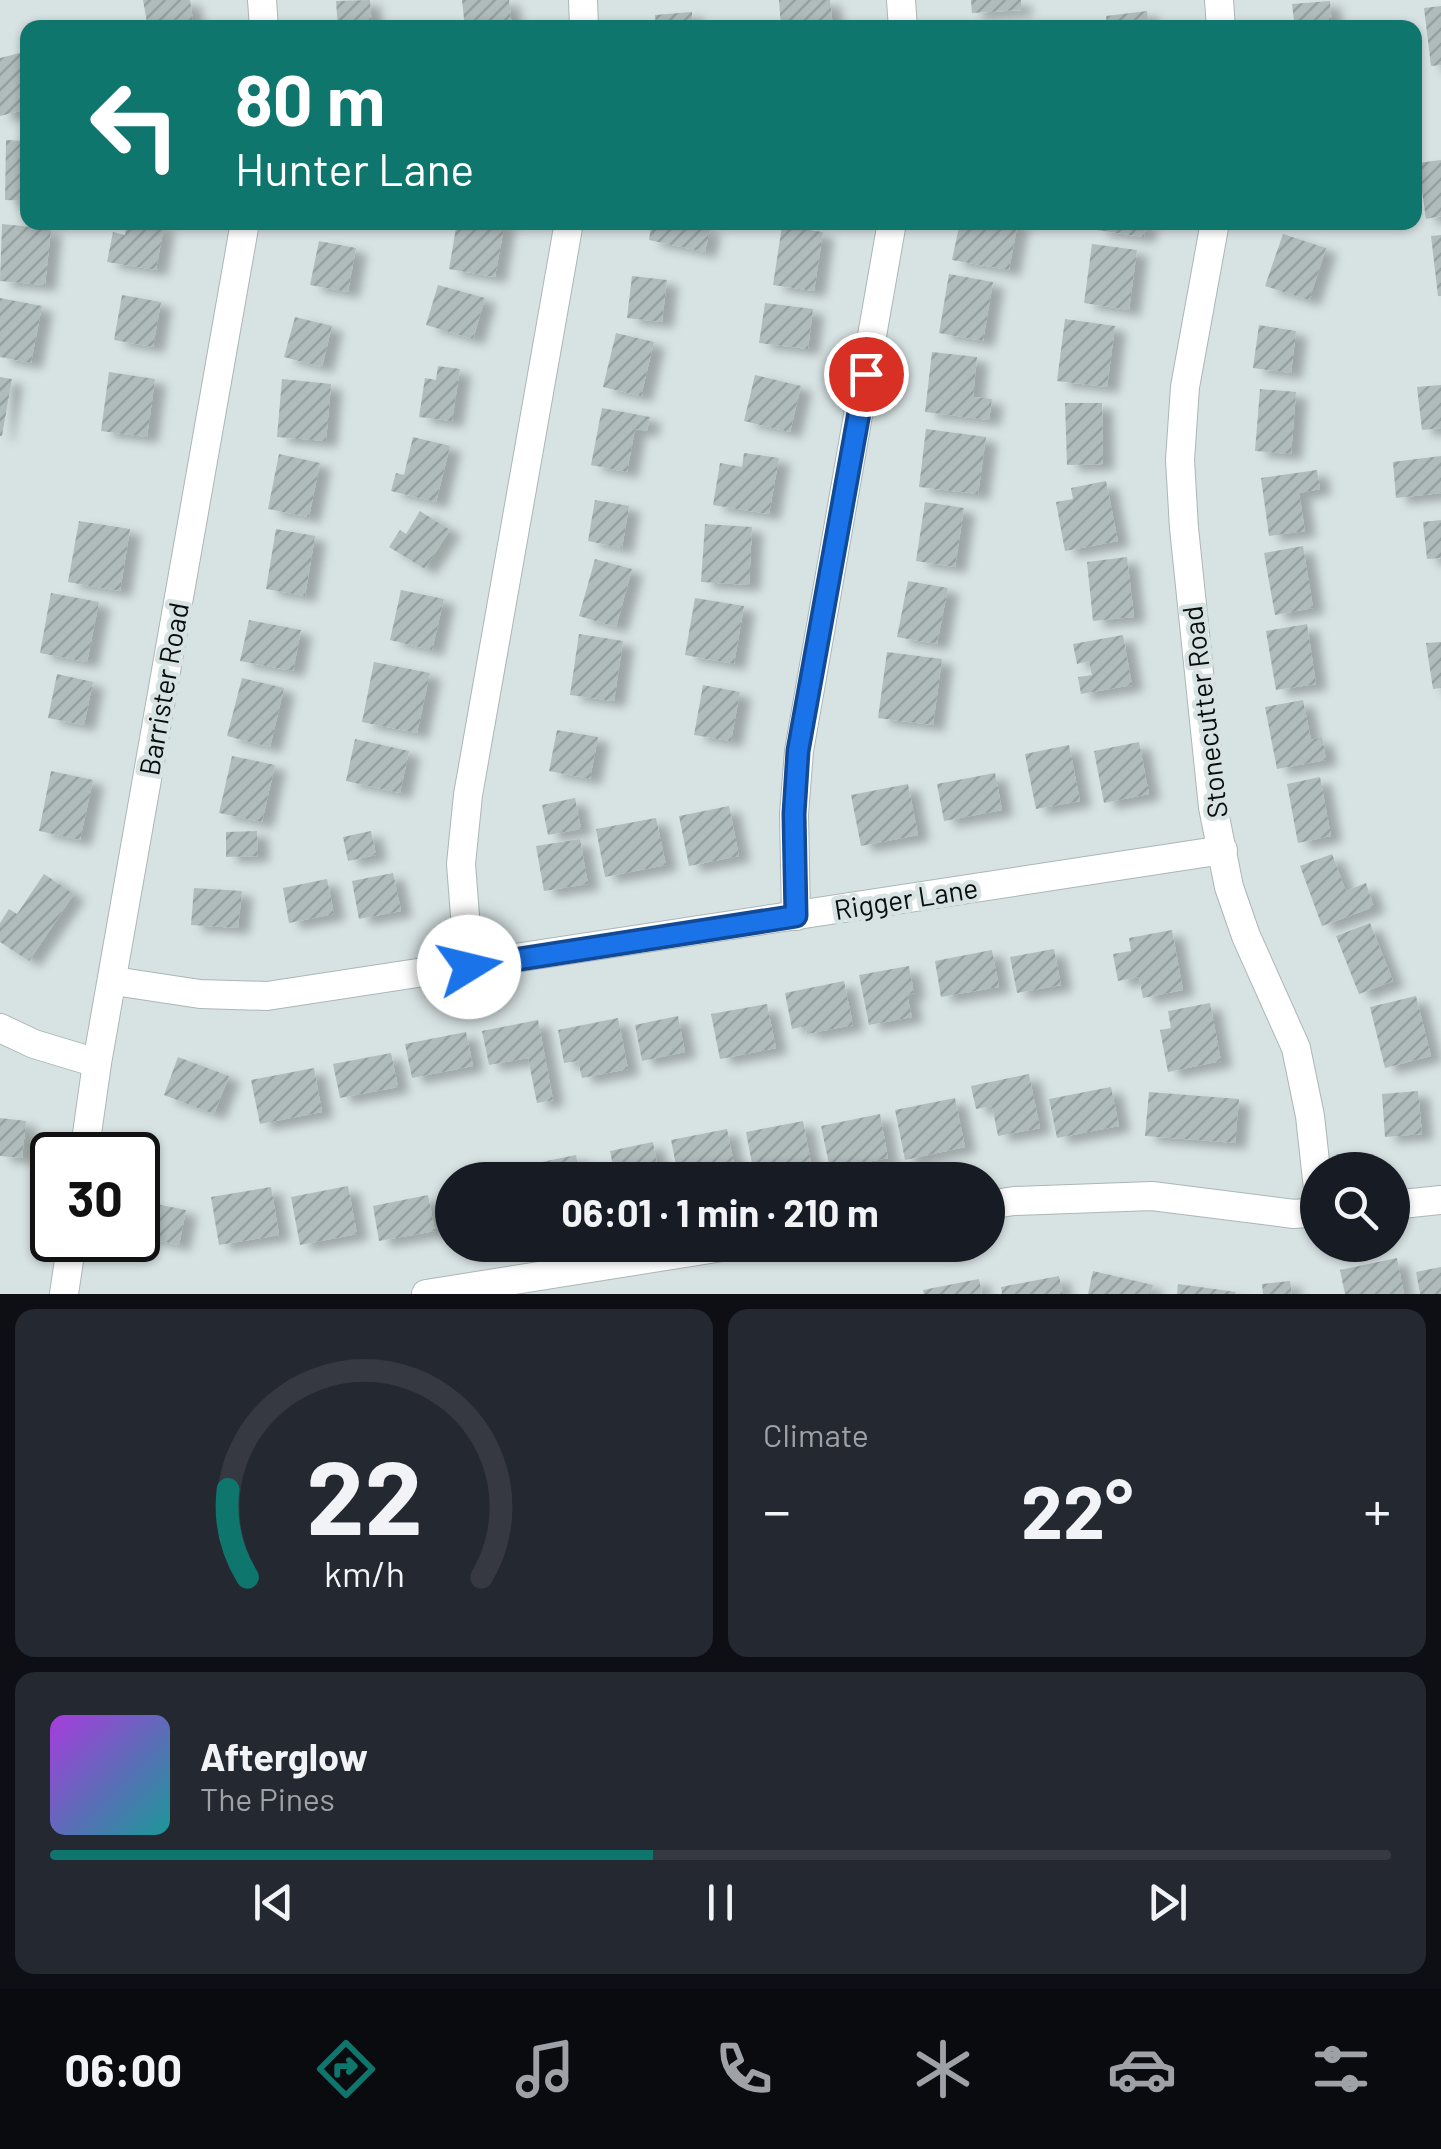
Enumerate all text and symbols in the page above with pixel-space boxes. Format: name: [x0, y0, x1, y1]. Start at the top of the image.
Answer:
text: 80 m: [235, 56, 385, 140]
icon: left: [70, 60, 200, 190]
text: Hunter Lane: [235, 141, 474, 195]
pin: [824, 332, 909, 417]
icon: arrive: [839, 347, 894, 402]
street label: Barrister Road: [131, 600, 195, 778]
street label: Stonecutter Road: [1174, 604, 1234, 820]
street label: Rigger Lane: [832, 870, 980, 926]
position arrow: [417, 915, 521, 1019]
speed limit sign: 30: [30, 1132, 160, 1262]
map controls: [1300, 1152, 1410, 1262]
button: search: [1300, 1152, 1410, 1262]
text: 06:01 · 1 min · 210 m: [561, 1189, 879, 1235]
text: Climate: [763, 1415, 869, 1453]
text: 22: [306, 1431, 422, 1556]
text: 22°: [1021, 1464, 1133, 1554]
text: −: [763, 1476, 791, 1542]
text: +: [1363, 1476, 1391, 1542]
text: km/h: [324, 1551, 404, 1594]
text: Afterglow: [200, 1733, 368, 1779]
text: The Pines: [200, 1779, 335, 1817]
icon: previous: [246, 1875, 301, 1930]
icon: pause: [693, 1875, 748, 1930]
icon: next: [1140, 1875, 1195, 1930]
icon: directions: [311, 2034, 381, 2104]
icon: music: [510, 2034, 580, 2104]
icon: phone: [709, 2034, 779, 2104]
icon: climate: [908, 2034, 978, 2104]
icon: car: [1107, 2034, 1177, 2104]
icon: filters: [1306, 2034, 1376, 2104]
text: 06:00: [65, 2042, 182, 2096]

